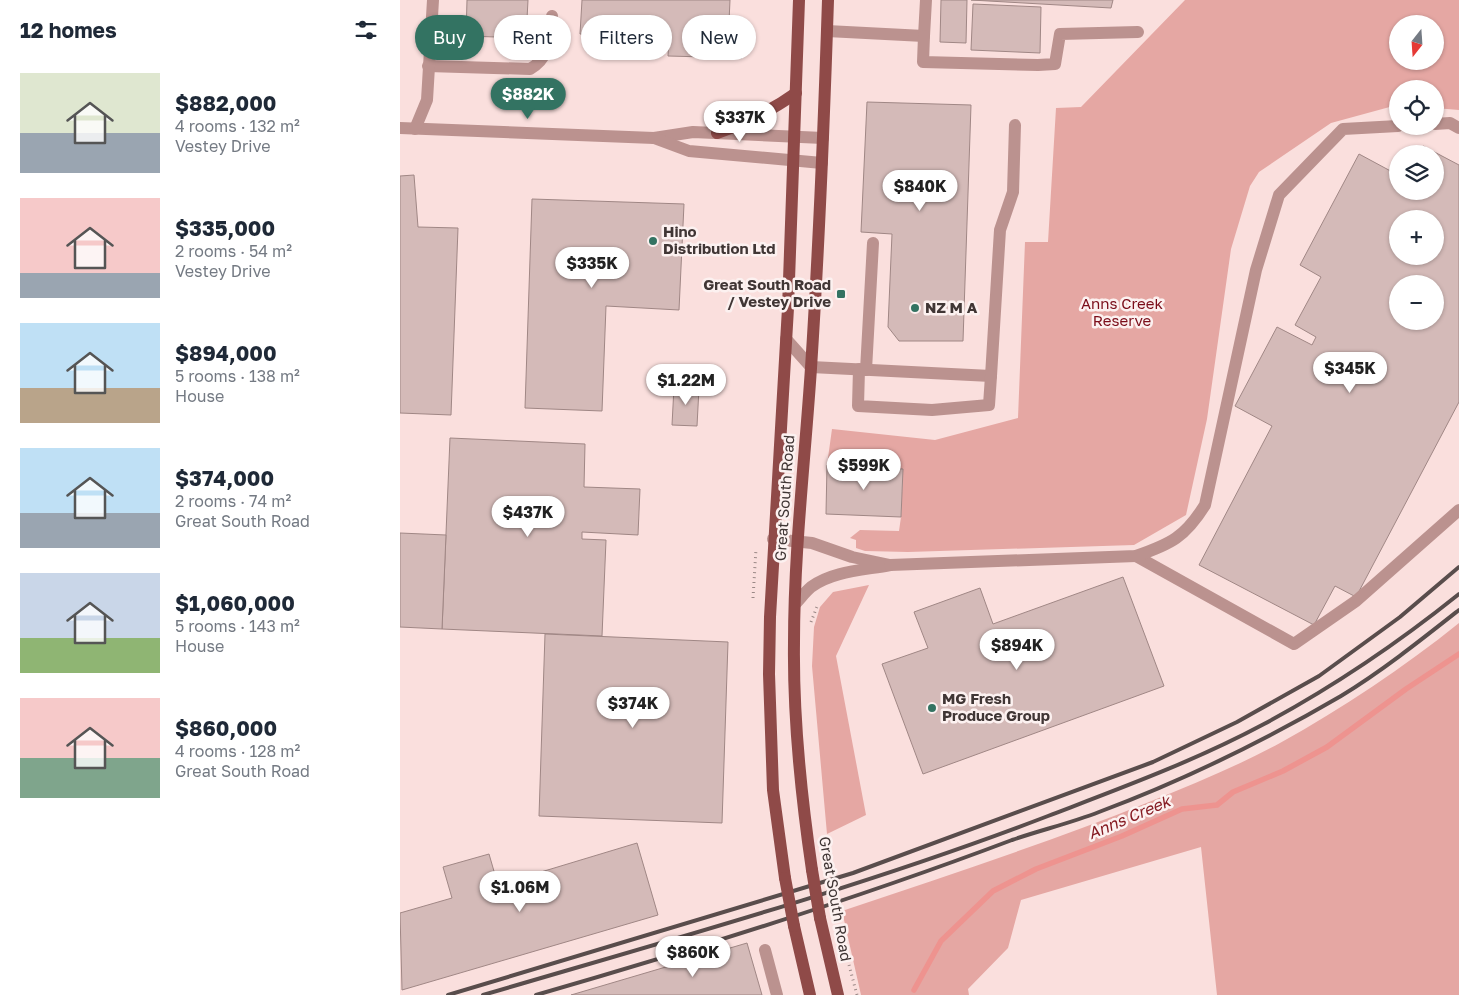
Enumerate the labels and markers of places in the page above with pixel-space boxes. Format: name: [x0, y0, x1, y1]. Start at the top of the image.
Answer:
pin: $882K: [493, 78, 563, 120]
pin: $337K: [705, 100, 775, 143]
pin: $840K: [885, 170, 955, 212]
place label: Hino Distribution Ltd: [663, 222, 776, 257]
marker: Hino Distribution Ltd: [647, 235, 659, 247]
pin: $335K: [557, 246, 627, 289]
place label: Great South Road / Vestey Drive: [703, 275, 831, 310]
marker: Great South Road / Vestey Drive: [835, 288, 847, 300]
place label: NZ M A: [925, 298, 978, 316]
marker: NZ M A: [909, 302, 921, 314]
pin: $345K: [1315, 352, 1385, 394]
pin: $1.22M: [645, 364, 727, 406]
pin: $599K: [829, 448, 899, 491]
pin: $437K: [493, 496, 563, 538]
pin: $894K: [982, 628, 1052, 671]
pin: $374K: [598, 686, 668, 729]
place label: MG Fresh Produce Group: [942, 689, 1050, 724]
marker: MG Fresh Produce Group: [926, 702, 938, 714]
pin: $1.06M: [479, 870, 561, 913]
pin: $860K: [658, 936, 728, 978]

